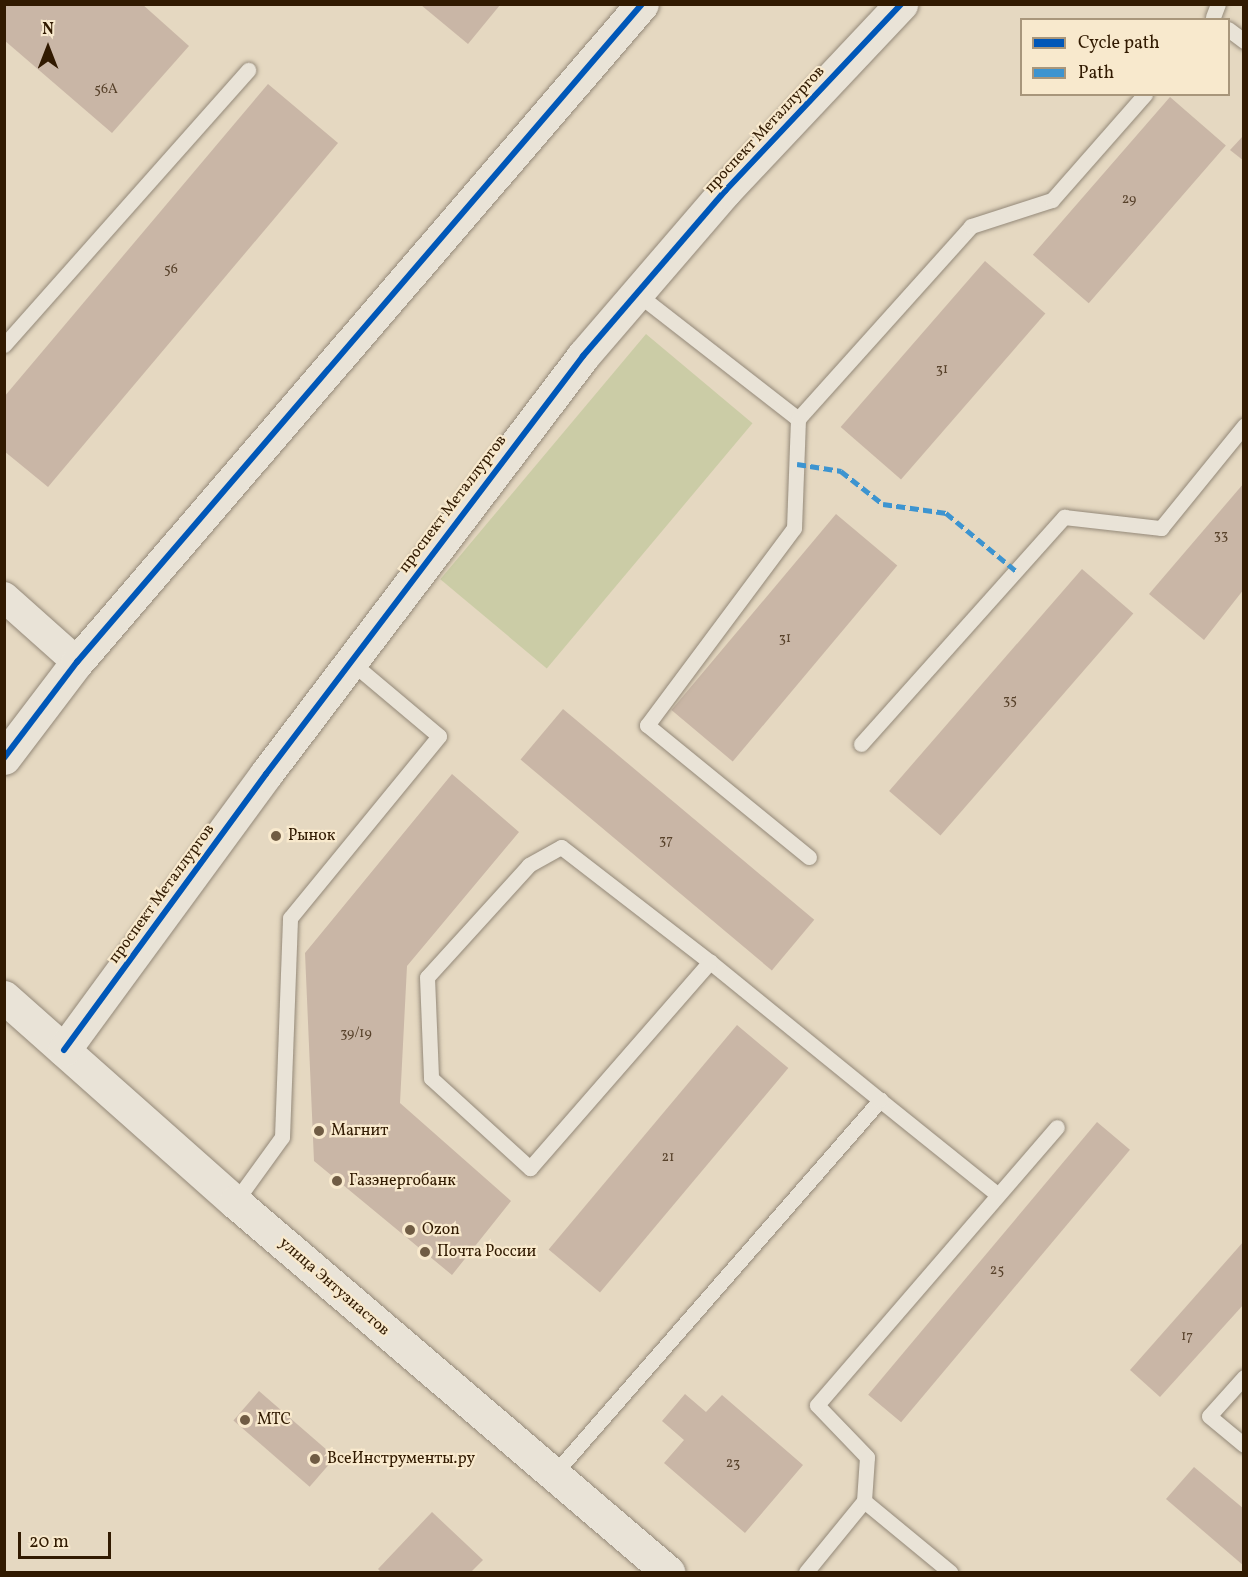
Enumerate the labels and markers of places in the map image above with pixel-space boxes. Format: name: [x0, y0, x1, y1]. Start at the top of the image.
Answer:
place label: Рынок: [288, 826, 335, 846]
marker: Рынок: [269, 829, 283, 843]
place label: Магнит: [331, 1121, 388, 1141]
marker: Магнит: [312, 1124, 326, 1138]
place label: Газэнергобанк: [349, 1171, 456, 1191]
marker: Газэнергобанк: [330, 1174, 344, 1188]
place label: Ozon: [422, 1220, 460, 1240]
marker: Ozon: [403, 1223, 417, 1237]
place label: Почта России: [437, 1242, 536, 1262]
marker: Почта России: [418, 1245, 432, 1259]
place label: МТС: [257, 1410, 291, 1430]
marker: МТС: [238, 1413, 252, 1427]
place label: ВсеИнструменты.ру: [327, 1449, 475, 1469]
marker: ВсеИнструменты.ру: [308, 1452, 322, 1466]

